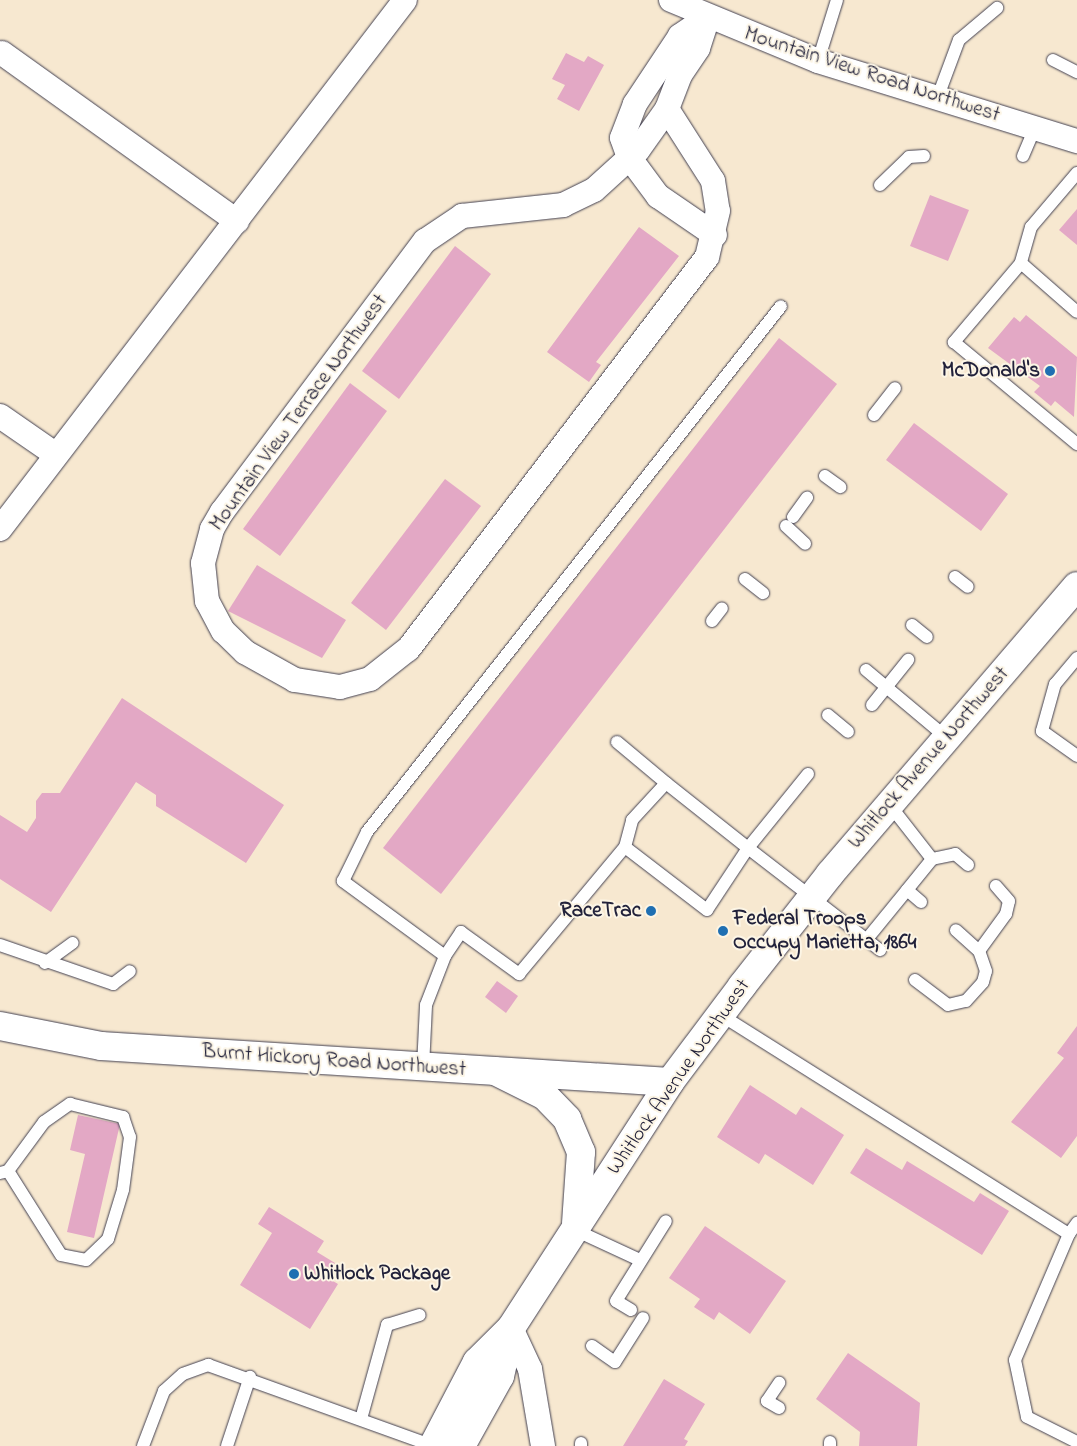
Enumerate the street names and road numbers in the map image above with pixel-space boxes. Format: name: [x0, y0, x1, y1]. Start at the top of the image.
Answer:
street label: Mountain View Road Northwest: [741, 22, 1003, 128]
street label: Mountain View Terrace Northwest: [205, 290, 393, 536]
street label: Whitlock Avenue Northwest: [843, 662, 1015, 854]
street label: Whitlock Avenue Northwest: [602, 974, 756, 1180]
street label: Burnt Hickory Road Northwest: [201, 1039, 467, 1083]

